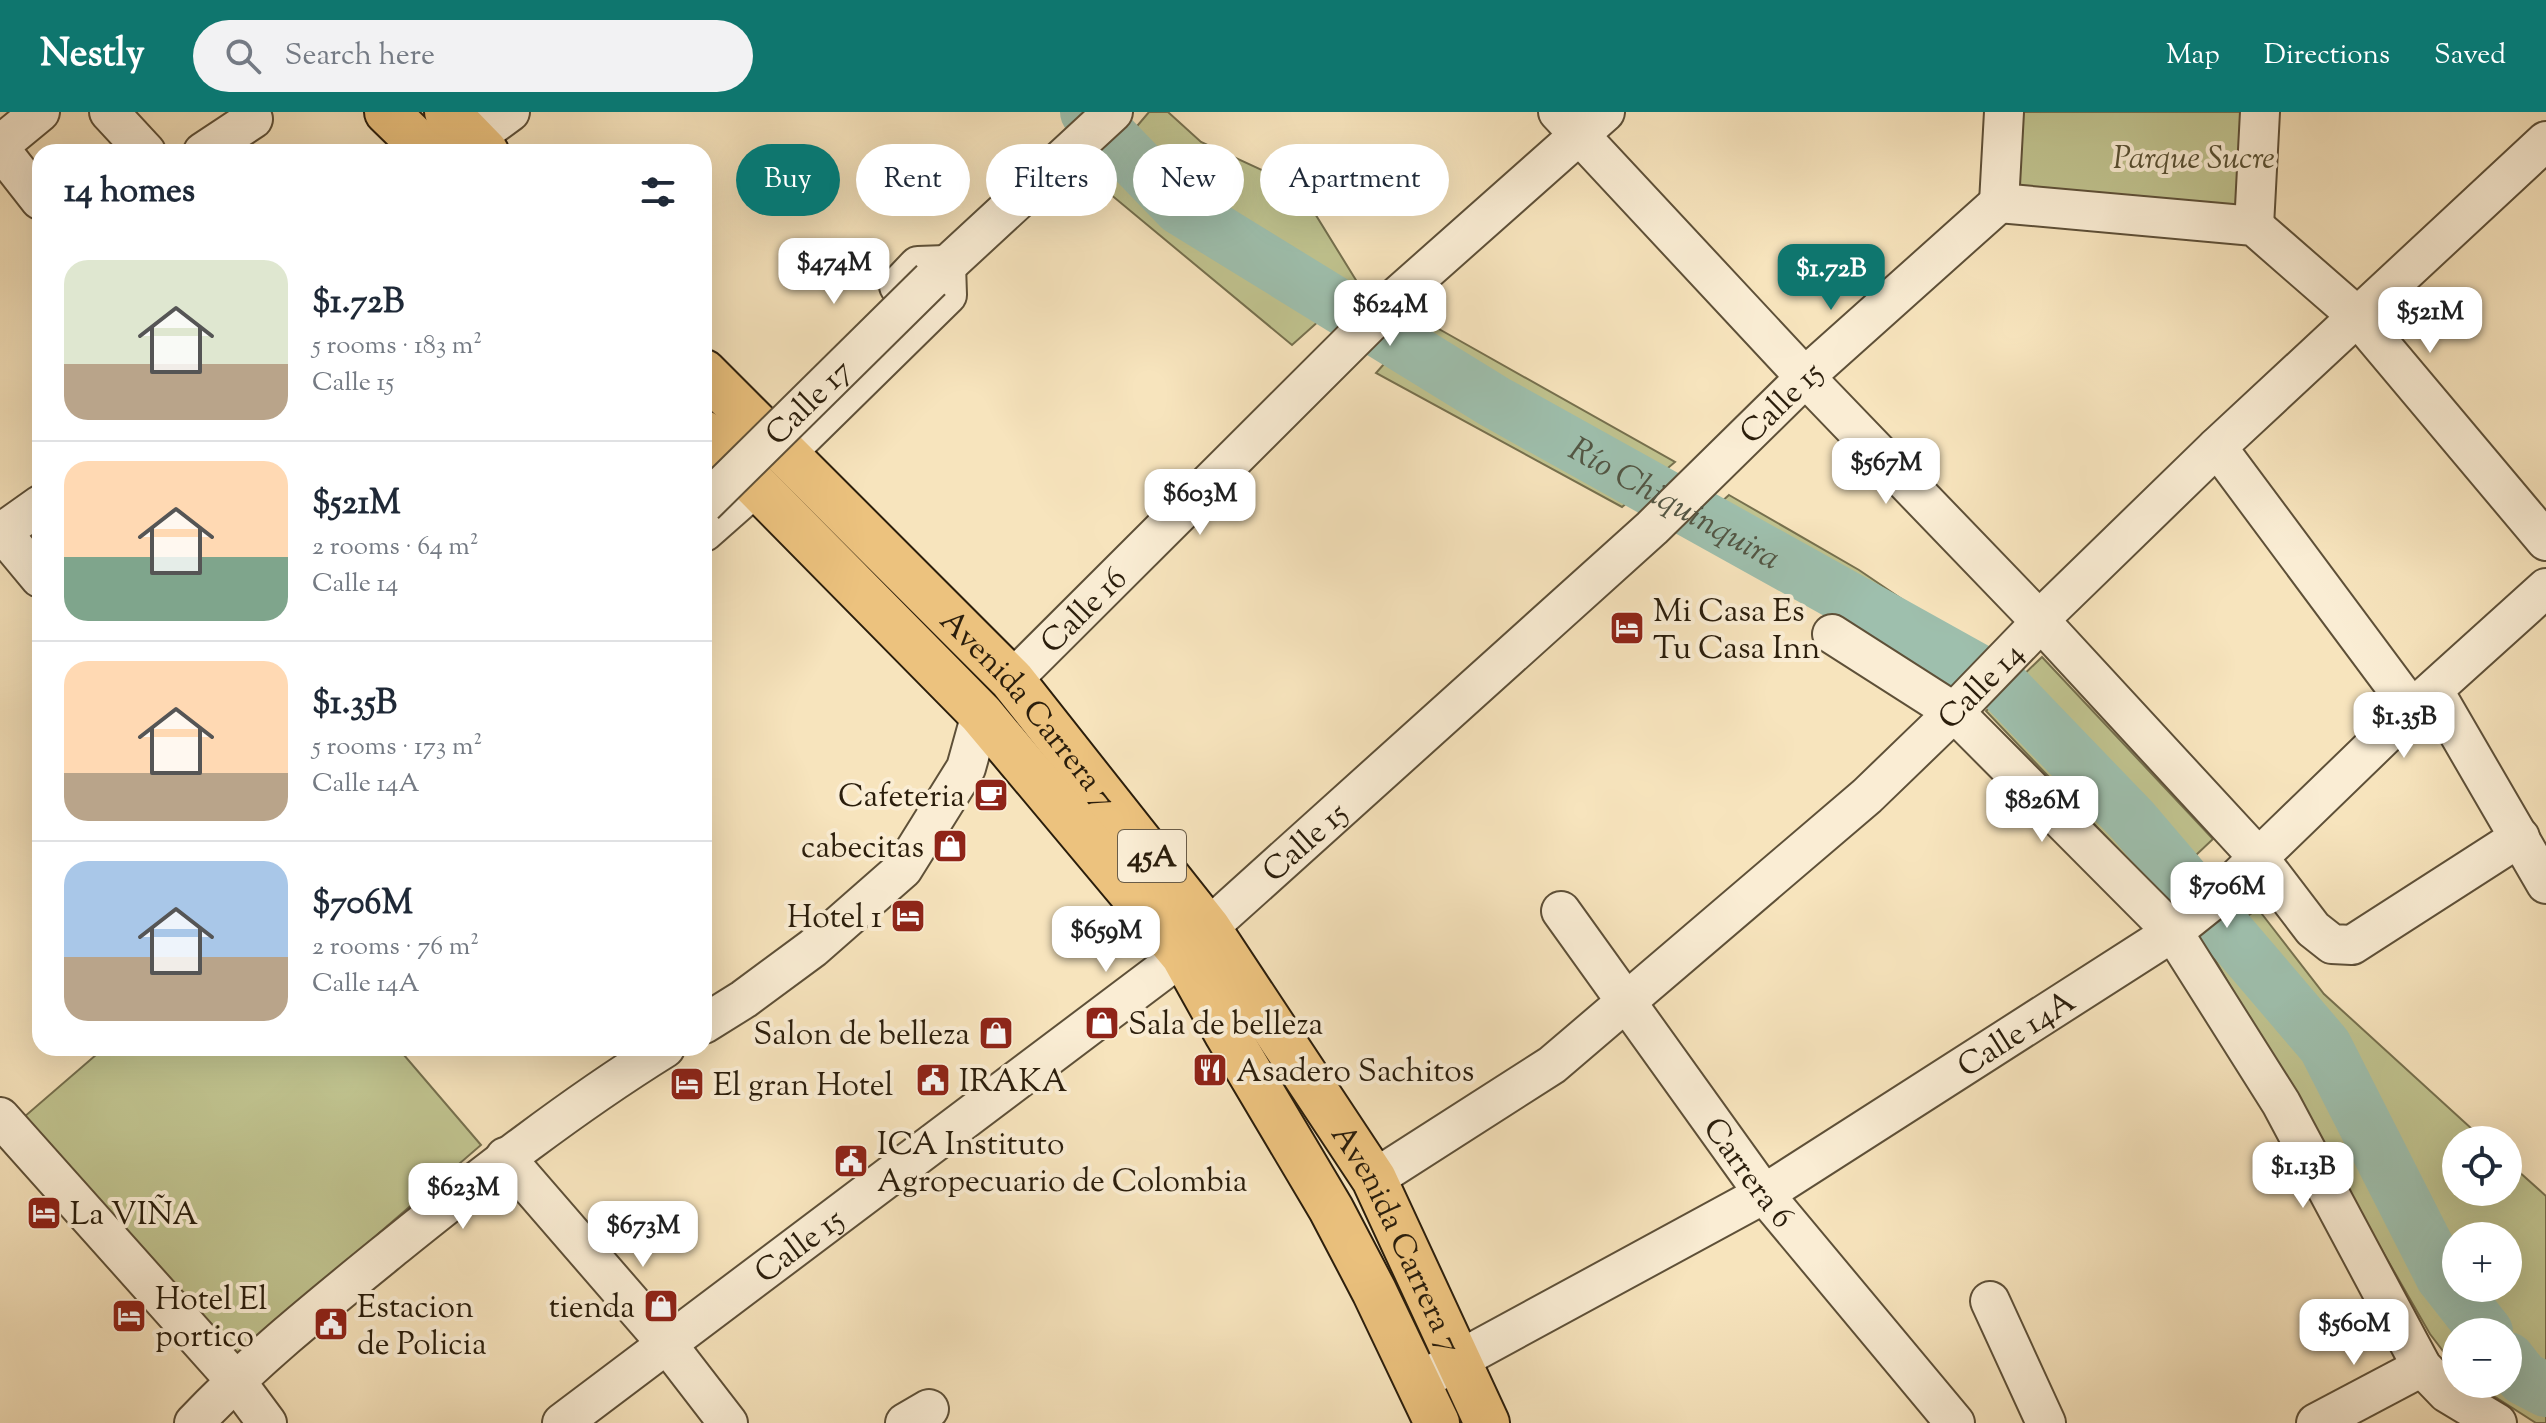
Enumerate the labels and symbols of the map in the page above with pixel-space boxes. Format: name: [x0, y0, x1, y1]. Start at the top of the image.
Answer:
park label: Parque Sucre: [2113, 137, 2275, 183]
pin: $474M: [778, 238, 890, 306]
pin: $1.72B: [1766, 244, 1896, 312]
pin: $624M: [1334, 280, 1446, 348]
pin: $521M: [2374, 287, 2486, 355]
street label: Calle 17: [756, 350, 864, 457]
street label: Calle 15: [1730, 352, 1835, 456]
water label: Río Chiquinquira: [1559, 427, 1789, 584]
pin: $567M: [1830, 438, 1942, 506]
pin: $603M: [1144, 469, 1256, 537]
street label: Calle 16: [1031, 558, 1139, 665]
place label: Mi Casa Es Tu Casa Inn: [1653, 590, 1821, 673]
street label: Avenida Carrera 7: [928, 600, 1126, 820]
hotel icon: Mi Casa Es Tu Casa Inn: [1608, 609, 1646, 647]
street label: Calle 14: [1929, 633, 2036, 742]
pin: $1.35B: [2339, 692, 2469, 760]
place label: Cafeteria: [838, 775, 965, 821]
cafe icon: Cafeteria: [972, 776, 1010, 814]
pin: $826M: [1986, 776, 2098, 844]
street label: Calle 15: [1253, 792, 1359, 894]
place label: cabecitas: [801, 826, 924, 872]
shop icon: cabecitas: [931, 827, 969, 865]
road number: 45A: [1118, 830, 1186, 882]
pin: $706M: [2171, 862, 2283, 930]
place label: Hotel 1: [787, 896, 882, 942]
hotel icon: Hotel 1: [889, 897, 927, 935]
pin: $659M: [1050, 906, 1162, 974]
street label: Calle 14A: [1949, 980, 2086, 1090]
place label: Sala de belleza: [1128, 1003, 1324, 1049]
shop icon: Sala de belleza: [1083, 1004, 1121, 1042]
place label: Salon de belleza: [753, 1013, 970, 1059]
shop icon: Salon de belleza: [977, 1014, 1015, 1052]
place label: Asadero Sachitos: [1236, 1050, 1474, 1096]
restaurant icon: Asadero Sachitos: [1191, 1051, 1229, 1089]
place label: IRAKA: [959, 1060, 1068, 1106]
public building icon: IRAKA: [914, 1061, 952, 1099]
place label: El gran Hotel: [713, 1064, 894, 1110]
hotel icon: El gran Hotel: [668, 1065, 706, 1103]
street label: Carrera 6: [1690, 1109, 1804, 1240]
street label: Avenida Carrera 7: [1318, 1116, 1471, 1361]
place label: ICA Instituto Agropecuario de Colombia: [877, 1123, 1248, 1206]
public building icon: ICA Instituto Agropecuario de Colombia: [832, 1142, 870, 1180]
pin: $1.13B: [2238, 1142, 2368, 1210]
pin: $623M: [407, 1163, 519, 1231]
place label: La VIÑA: [70, 1193, 198, 1239]
hotel icon: La VIÑA: [25, 1194, 63, 1232]
street label: Calle 15: [746, 1198, 855, 1296]
pin: $673M: [587, 1201, 699, 1269]
place label: Hotel El portico: [155, 1278, 267, 1361]
place label: Estacion de Policia: [357, 1286, 487, 1369]
place label: tienda: [549, 1286, 635, 1332]
shop icon: tienda: [642, 1287, 680, 1325]
hotel icon: Hotel El portico: [110, 1297, 148, 1335]
pin: $560M: [2298, 1299, 2410, 1367]
public building icon: Estacion de Policia: [312, 1305, 350, 1343]

